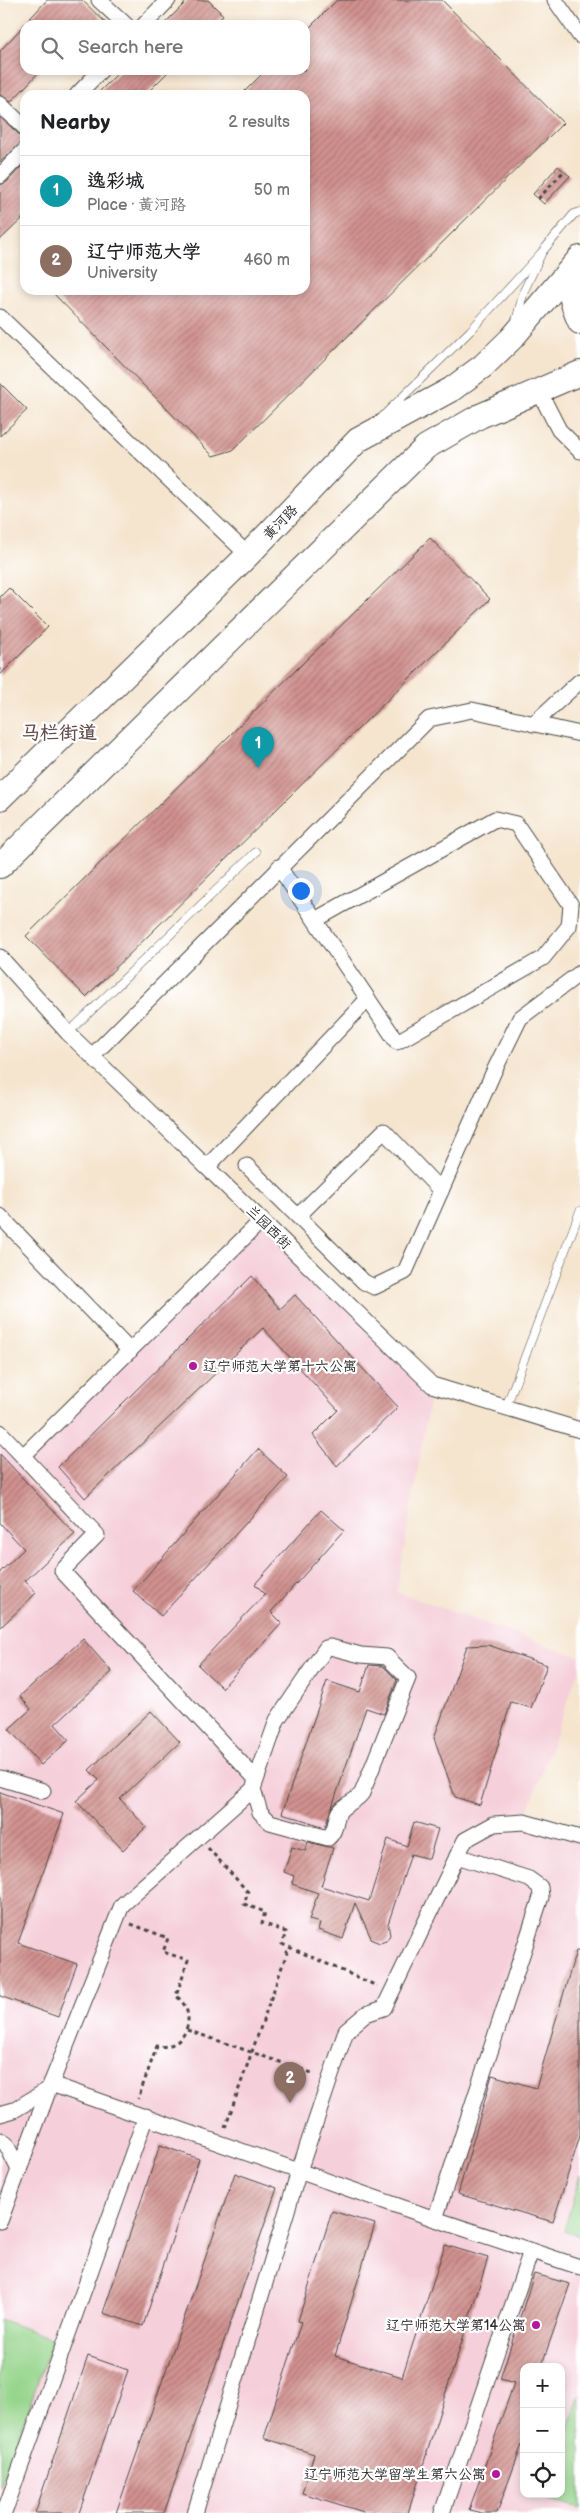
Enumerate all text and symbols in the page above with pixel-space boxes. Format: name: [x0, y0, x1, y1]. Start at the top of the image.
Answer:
search box: [20, 20, 310, 75]
icon: search: [38, 34, 66, 62]
text: Search here: [78, 36, 183, 59]
text: Nearby: [40, 110, 110, 135]
text: 2 results: [228, 113, 290, 132]
text: 逸彩城: [87, 170, 144, 193]
text: 1: [53, 181, 59, 200]
text: 50 m: [254, 181, 290, 200]
text: Place · 黄河路: [87, 196, 186, 215]
text: 辽宁师范大学: [87, 241, 201, 264]
text: 2: [51, 251, 61, 270]
text: 460 m: [244, 251, 290, 270]
text: University: [87, 264, 158, 283]
street label: 黄河路: [260, 501, 301, 543]
district label: 马栏街道: [21, 722, 97, 745]
pin: 1: [242, 727, 274, 768]
your location: [288, 878, 314, 904]
street label: 兰园西街: [243, 1202, 295, 1253]
place label: 辽宁师范大学第十六公寓: [203, 1358, 357, 1375]
marker: 辽宁师范大学第十六公寓: [187, 1360, 199, 1372]
pin: 2: [274, 2062, 306, 2103]
place label: 辽宁师范大学第14公寓: [386, 2317, 526, 2334]
marker: 辽宁师范大学第14公寓: [530, 2319, 542, 2331]
map controls: [520, 2363, 565, 2498]
button: +: [520, 2363, 565, 2408]
button: −: [520, 2408, 565, 2453]
button: locate: [520, 2453, 565, 2498]
place label: 辽宁师范大学留学生第六公寓: [304, 2466, 486, 2483]
marker: 辽宁师范大学留学生第六公寓: [490, 2468, 502, 2480]

